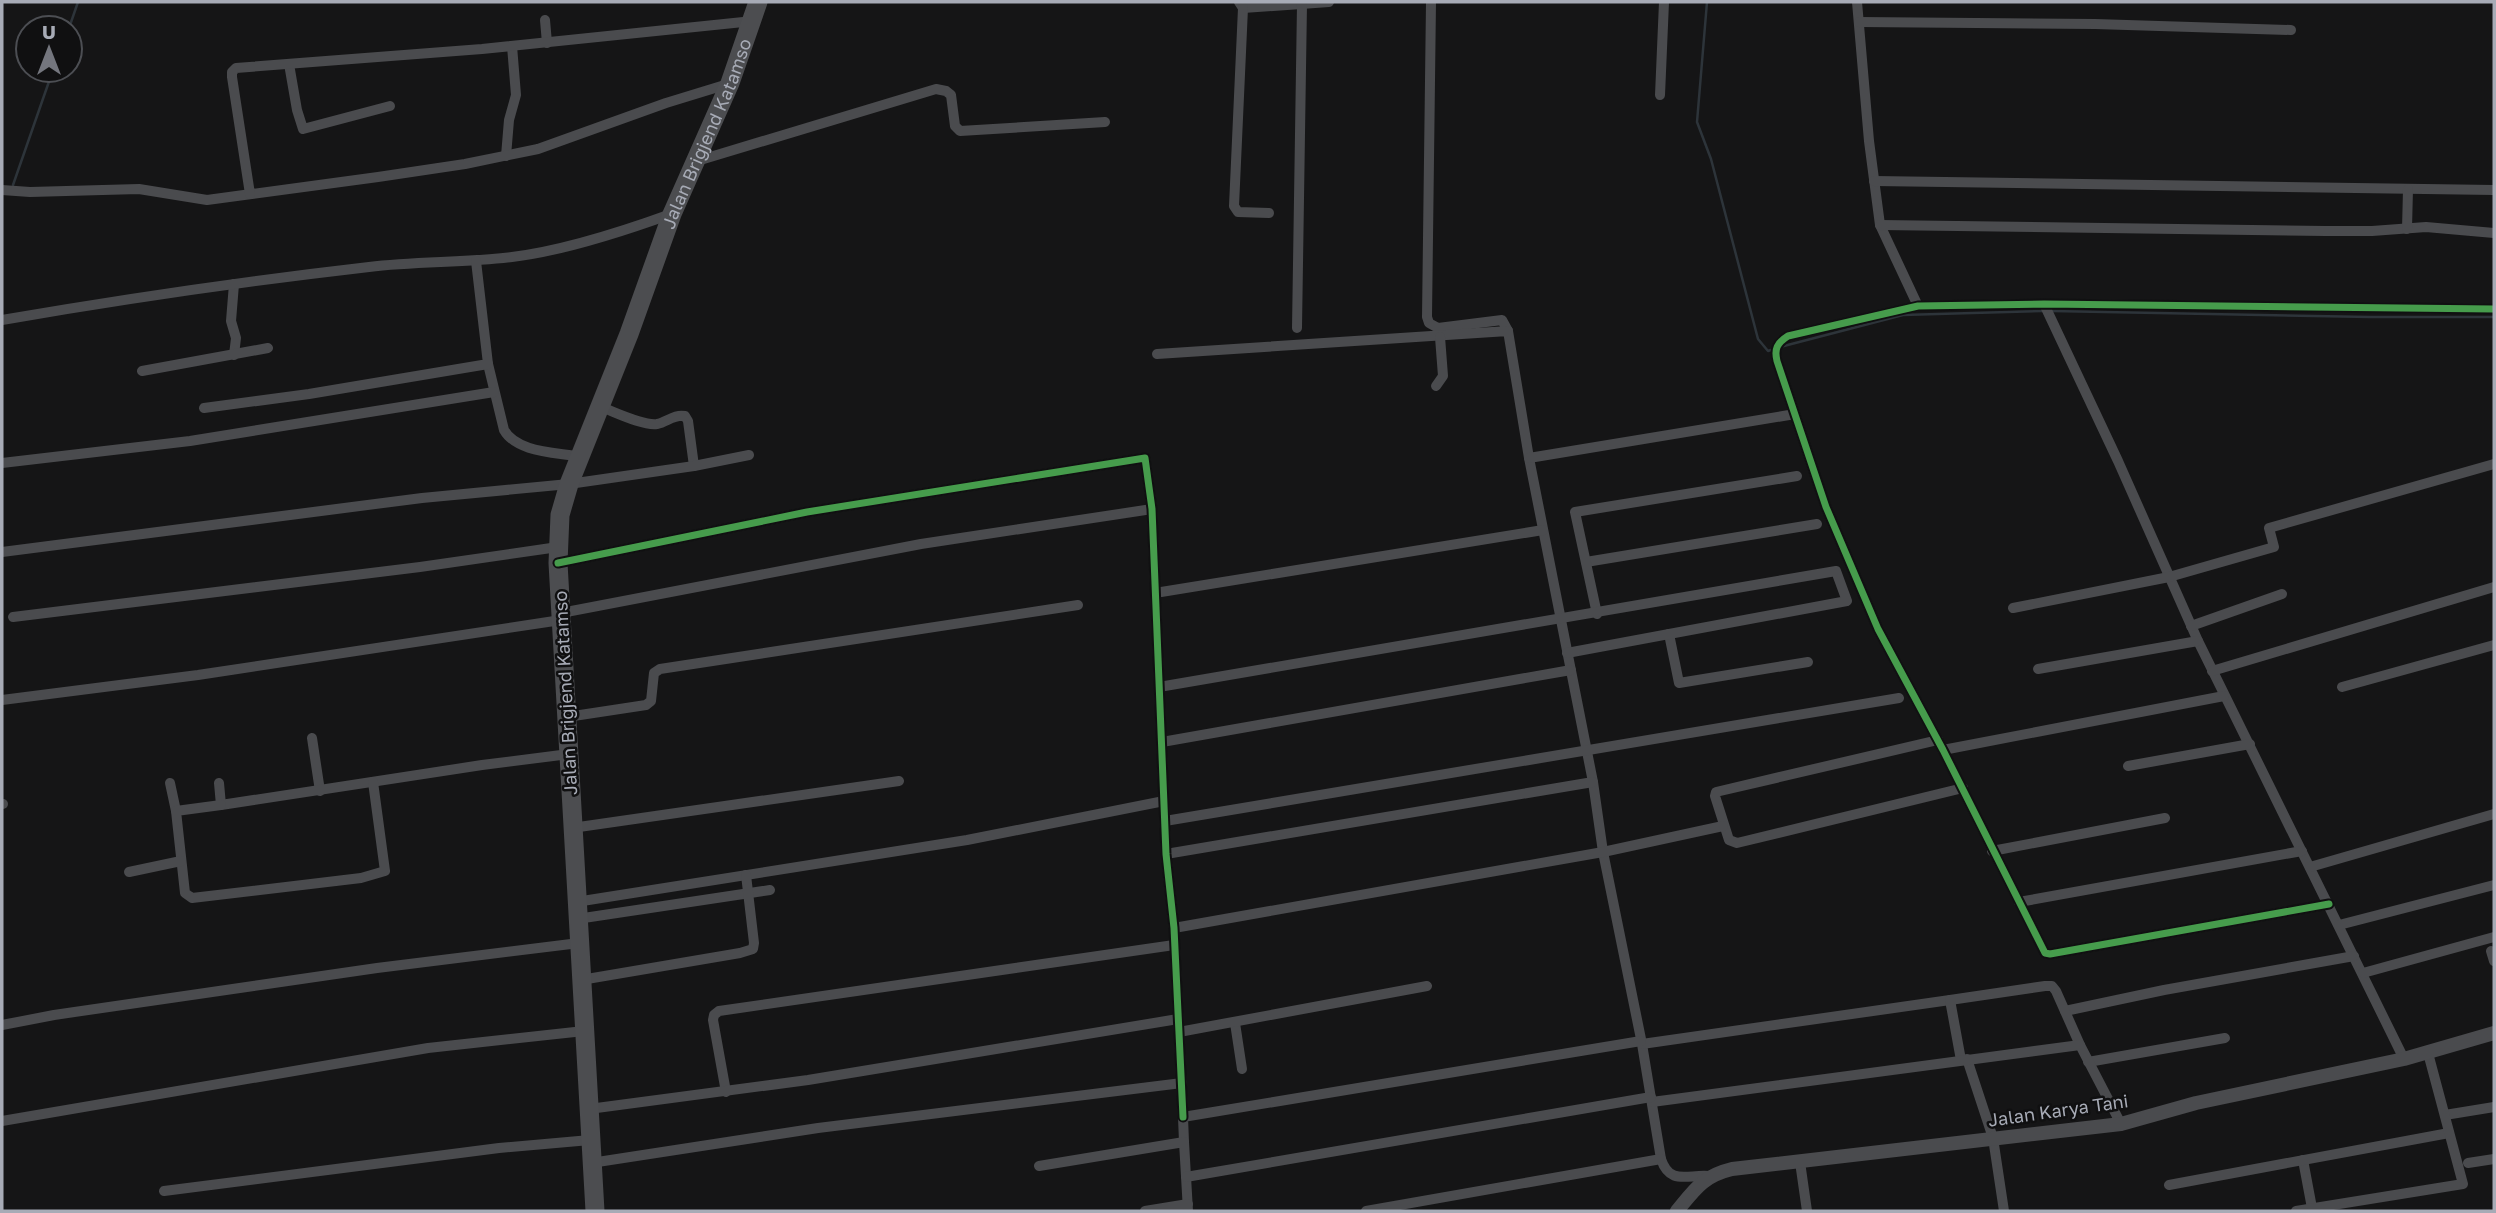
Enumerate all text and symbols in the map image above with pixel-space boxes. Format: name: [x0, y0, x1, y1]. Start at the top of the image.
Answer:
north arrow: [14, 14, 84, 84]
text: U: [42, 20, 56, 43]
street label: Jalan Brigjend Katamso: [657, 35, 756, 232]
street label: Jalan Brigjend Katamso: [549, 590, 581, 796]
street label: Jalan Karya Tani: [1986, 1089, 2130, 1131]

